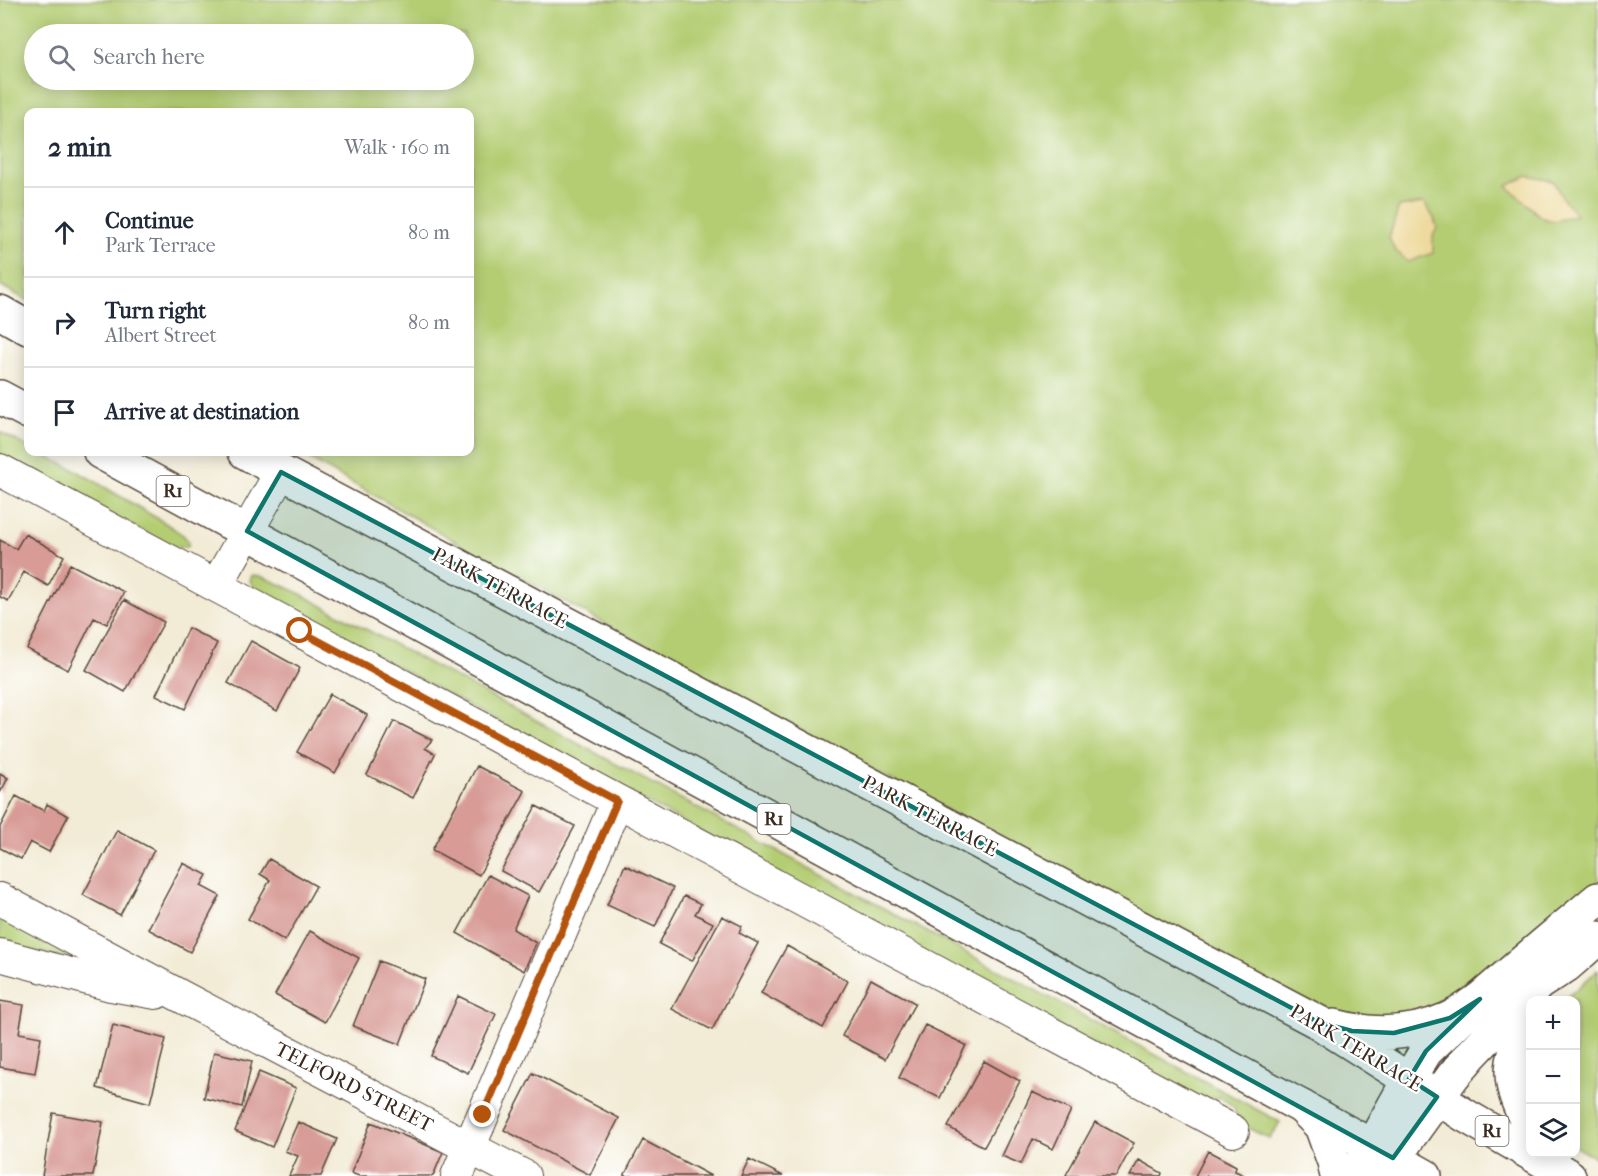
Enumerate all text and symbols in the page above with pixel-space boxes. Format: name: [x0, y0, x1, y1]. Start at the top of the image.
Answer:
search box: [24, 24, 474, 90]
icon: search: [45, 41, 78, 74]
text: Search here: [93, 44, 205, 70]
text: 2 min: [48, 132, 111, 163]
text: Walk · 160 m: [344, 136, 450, 159]
text: Continue: [105, 208, 194, 234]
icon: ahead: [48, 216, 81, 249]
text: 80 m: [408, 221, 450, 244]
text: Park Terrace: [105, 234, 216, 257]
text: Turn right: [105, 298, 206, 324]
icon: right: [48, 306, 81, 339]
text: 80 m: [408, 311, 450, 334]
text: Albert Street: [105, 324, 217, 347]
icon: arrive: [48, 396, 81, 429]
text: Arrive at destination: [105, 399, 299, 425]
road number: R1: [156, 476, 190, 506]
street label: PARK TERRACE: [428, 543, 572, 633]
route start: [286, 617, 312, 643]
street label: PARK TERRACE: [858, 771, 1002, 861]
road number: R1: [758, 804, 790, 834]
map controls: [1526, 996, 1580, 1158]
button: +: [1526, 996, 1580, 1050]
street label: PARK TERRACE: [1286, 999, 1426, 1097]
street label: TELFORD STREET: [271, 1037, 437, 1137]
button: −: [1526, 1050, 1580, 1104]
route end: [469, 1101, 495, 1127]
button: layers: [1526, 1104, 1580, 1158]
road number: R1: [1476, 1116, 1508, 1146]

